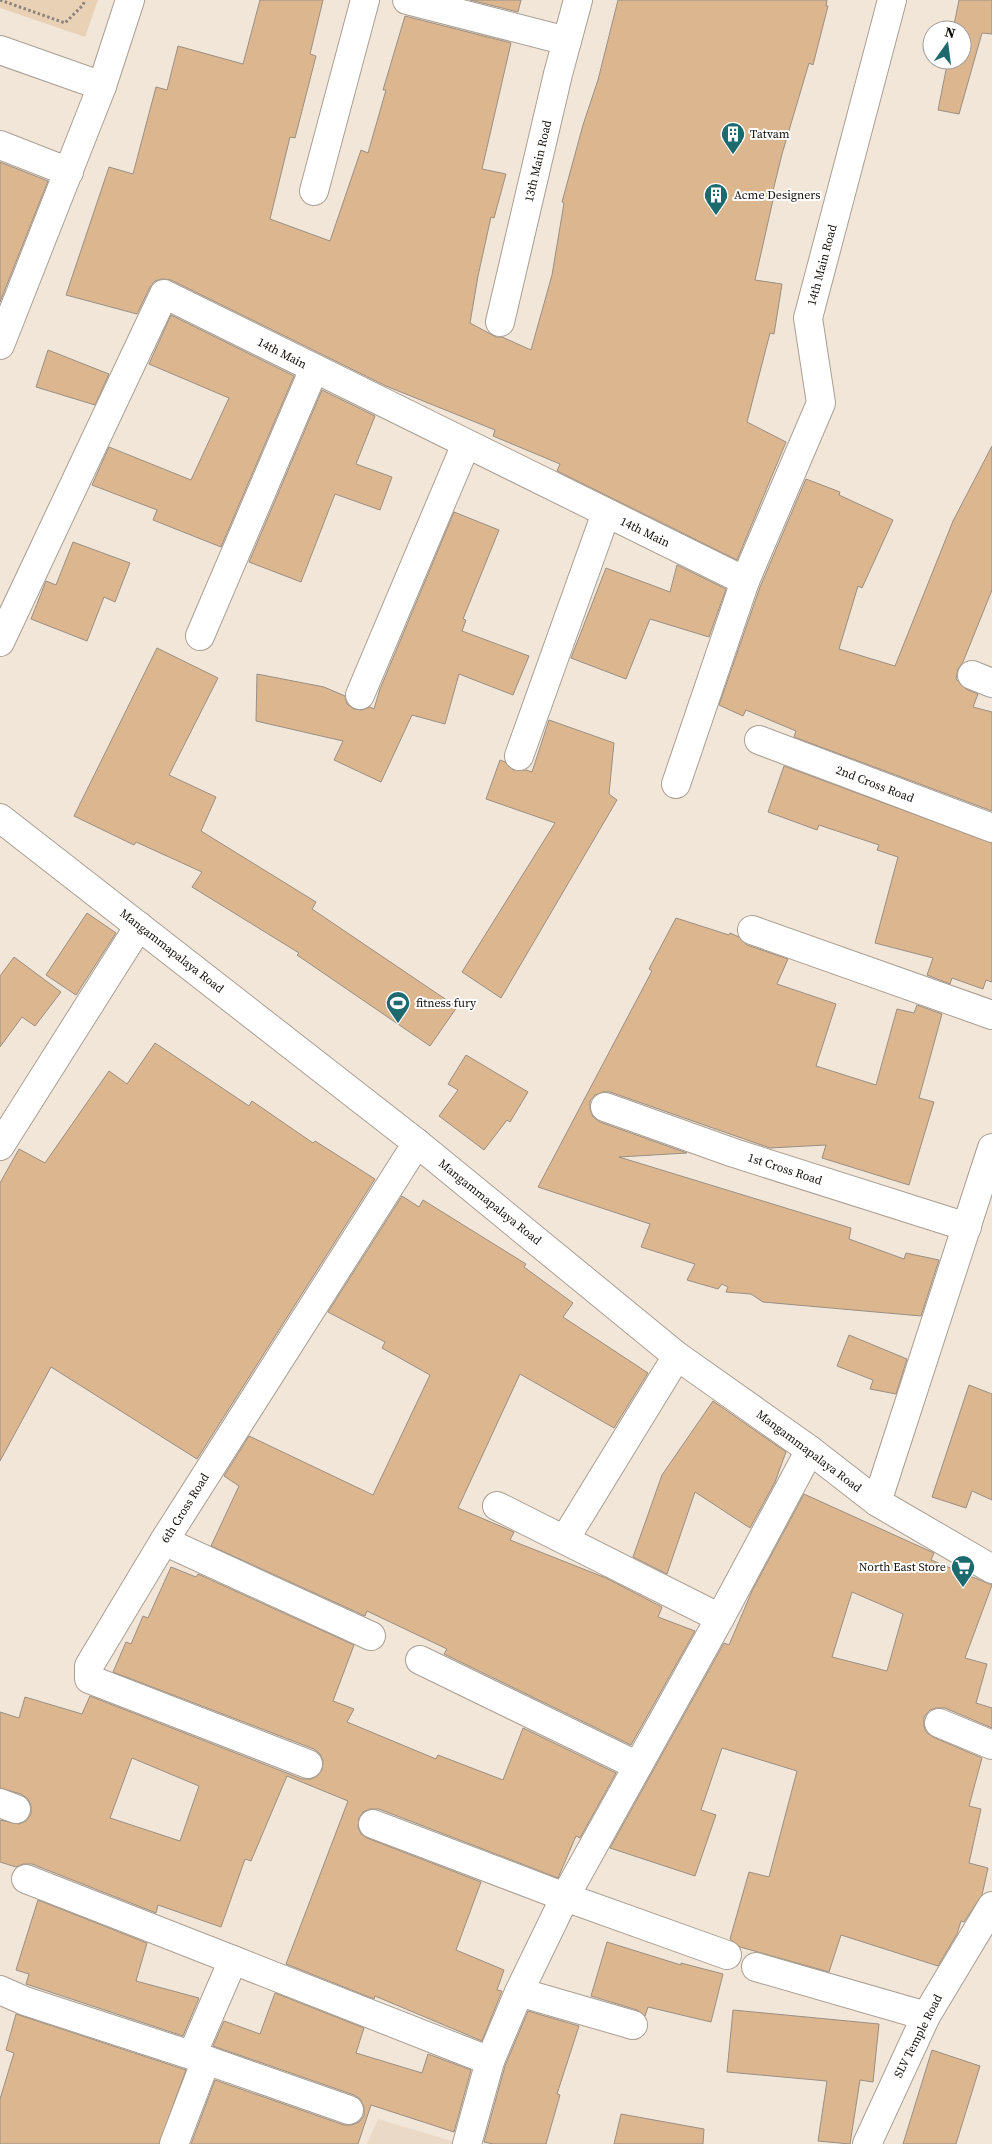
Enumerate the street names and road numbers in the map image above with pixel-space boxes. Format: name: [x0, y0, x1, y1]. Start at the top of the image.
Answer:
street label: 13th Main Road: [521, 118, 555, 203]
street label: 14th Main Road: [803, 222, 841, 307]
street label: 14th Main: [255, 334, 309, 372]
street label: 14th Main: [617, 513, 673, 551]
street label: 2nd Cross Road: [834, 762, 917, 806]
street label: Mangammapalaya Road: [117, 905, 228, 997]
street label: 1st Cross Road: [746, 1149, 824, 1189]
street label: Mangammapalaya Road: [435, 1155, 545, 1249]
street label: Mangammapalaya Road: [753, 1406, 865, 1496]
street label: 6th Cross Road: [157, 1470, 213, 1546]
street label: SLV Temple Road: [890, 1991, 946, 2080]

